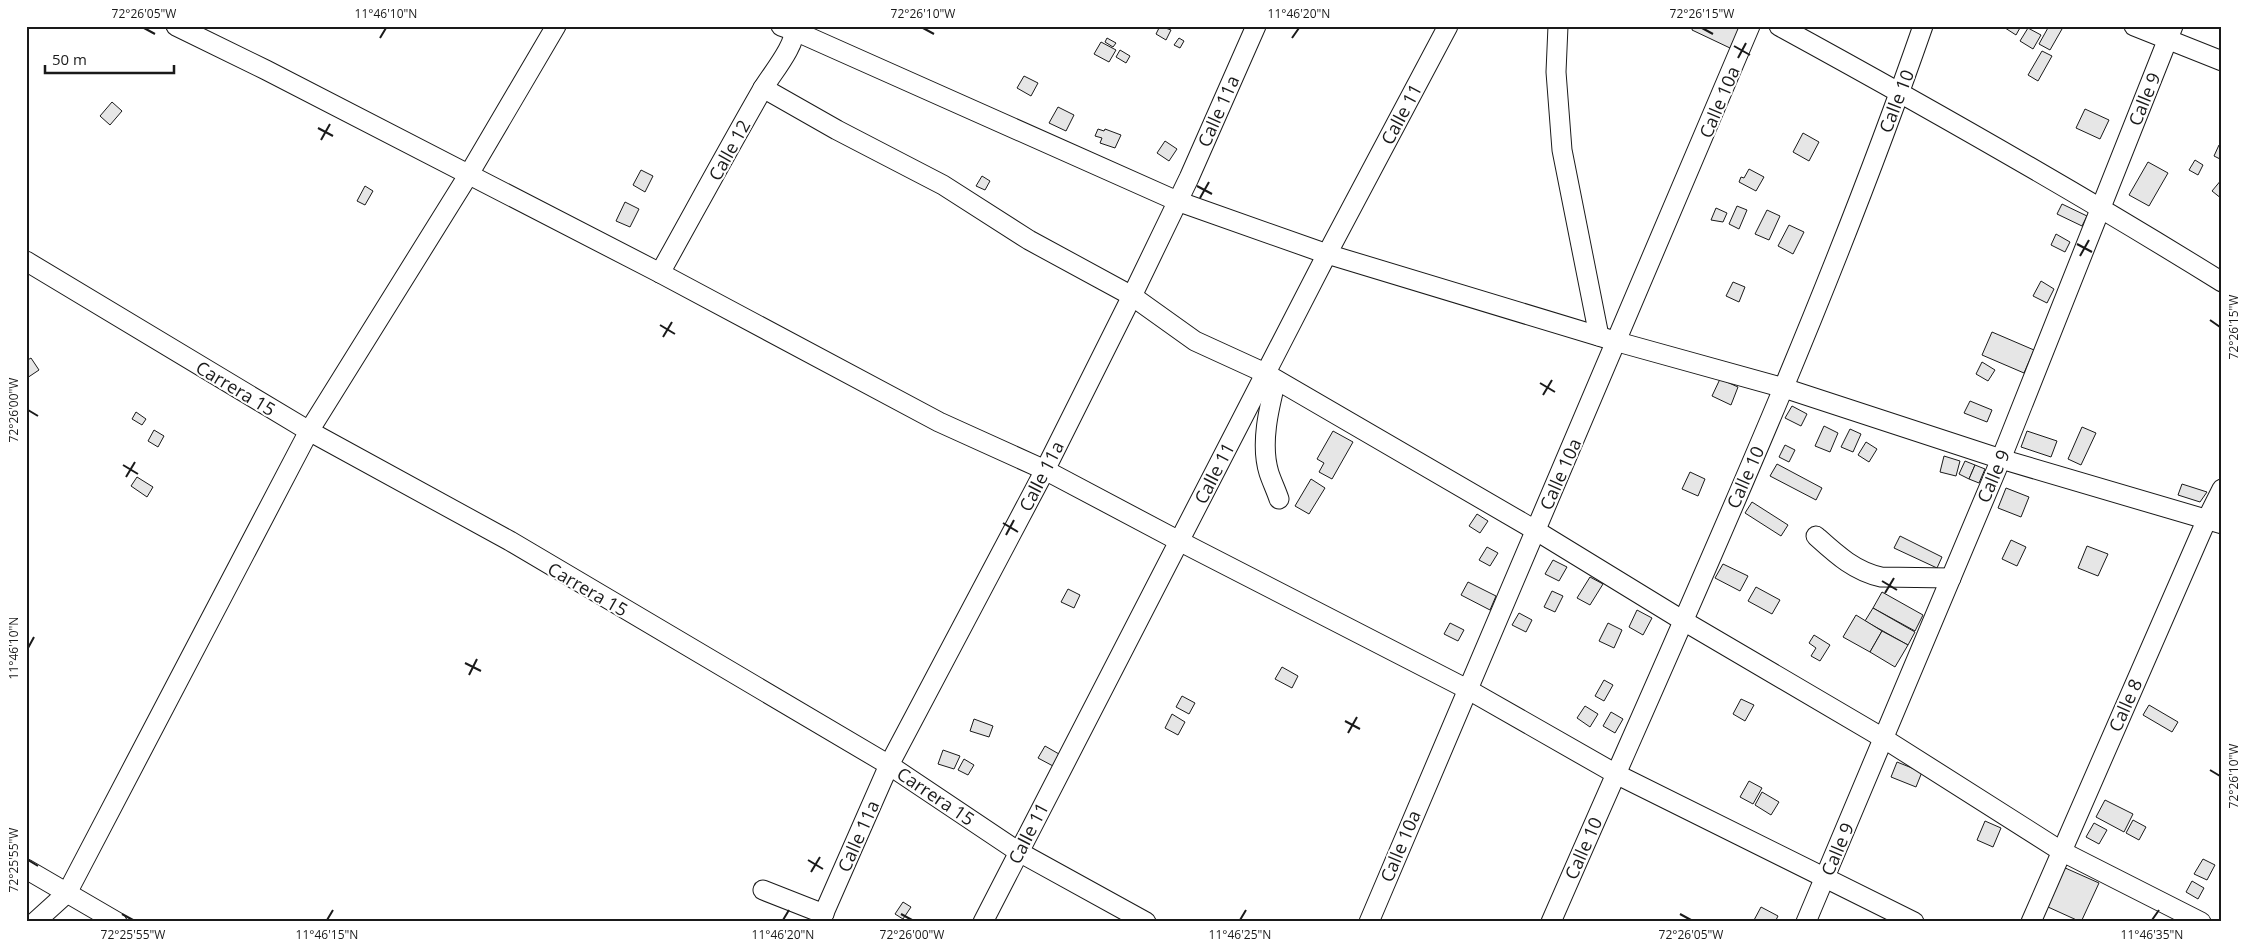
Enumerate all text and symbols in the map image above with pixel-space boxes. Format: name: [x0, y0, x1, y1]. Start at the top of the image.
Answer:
text: 72°26'05"W: [112, 5, 176, 22]
text: 11°46'10"N: [355, 5, 417, 22]
text: 72°26'10"W: [891, 5, 955, 22]
text: 11°46'20"N: [1268, 5, 1330, 22]
text: 72°26'15"W: [1670, 5, 1734, 22]
scale bar: [45, 42, 174, 74]
text: 50 m: [52, 49, 87, 69]
street label: Calle 10a: [1693, 62, 1745, 142]
street label: Calle 10: [1873, 66, 1919, 136]
street label: Calle 9: [2122, 69, 2166, 129]
street label: Calle 11a: [1192, 71, 1244, 151]
street label: Calle 11: [1375, 79, 1427, 149]
street label: Calle 12: [703, 115, 755, 185]
text: 72°26'15"W: [2225, 295, 2242, 359]
street label: Carrera 15: [192, 355, 280, 421]
text: 72°26'00"W: [5, 378, 22, 442]
street label: Calle 10a: [1534, 434, 1586, 514]
street label: Calle 11a: [1013, 437, 1069, 515]
street label: Calle 11: [1188, 438, 1240, 508]
street label: Calle 10: [1721, 442, 1769, 512]
street label: Calle 9: [1971, 446, 2015, 506]
street label: Carrera 15: [544, 556, 632, 622]
text: 11°46'10"N: [5, 617, 22, 679]
street label: Calle 8: [2103, 675, 2147, 735]
text: 72°26'10"W: [2225, 744, 2242, 808]
street label: Carrera 15: [892, 761, 980, 831]
street label: Calle 11a: [832, 796, 884, 876]
street label: Calle 11: [1002, 798, 1054, 868]
street label: Calle 10a: [1374, 806, 1426, 886]
street label: Calle 10: [1559, 813, 1607, 883]
street label: Calle 9: [1815, 819, 1859, 879]
text: 72°25'55"W: [5, 828, 22, 892]
text: 72°25'55"W: [101, 926, 165, 943]
text: 11°46'15"N: [296, 926, 358, 943]
text: 11°46'20"N: [752, 926, 814, 943]
text: 72°26'00"W: [880, 926, 944, 943]
text: 11°46'25"N: [1209, 926, 1271, 943]
text: 72°26'05"W: [1659, 926, 1723, 943]
text: 11°46'35"N: [2121, 926, 2183, 943]

